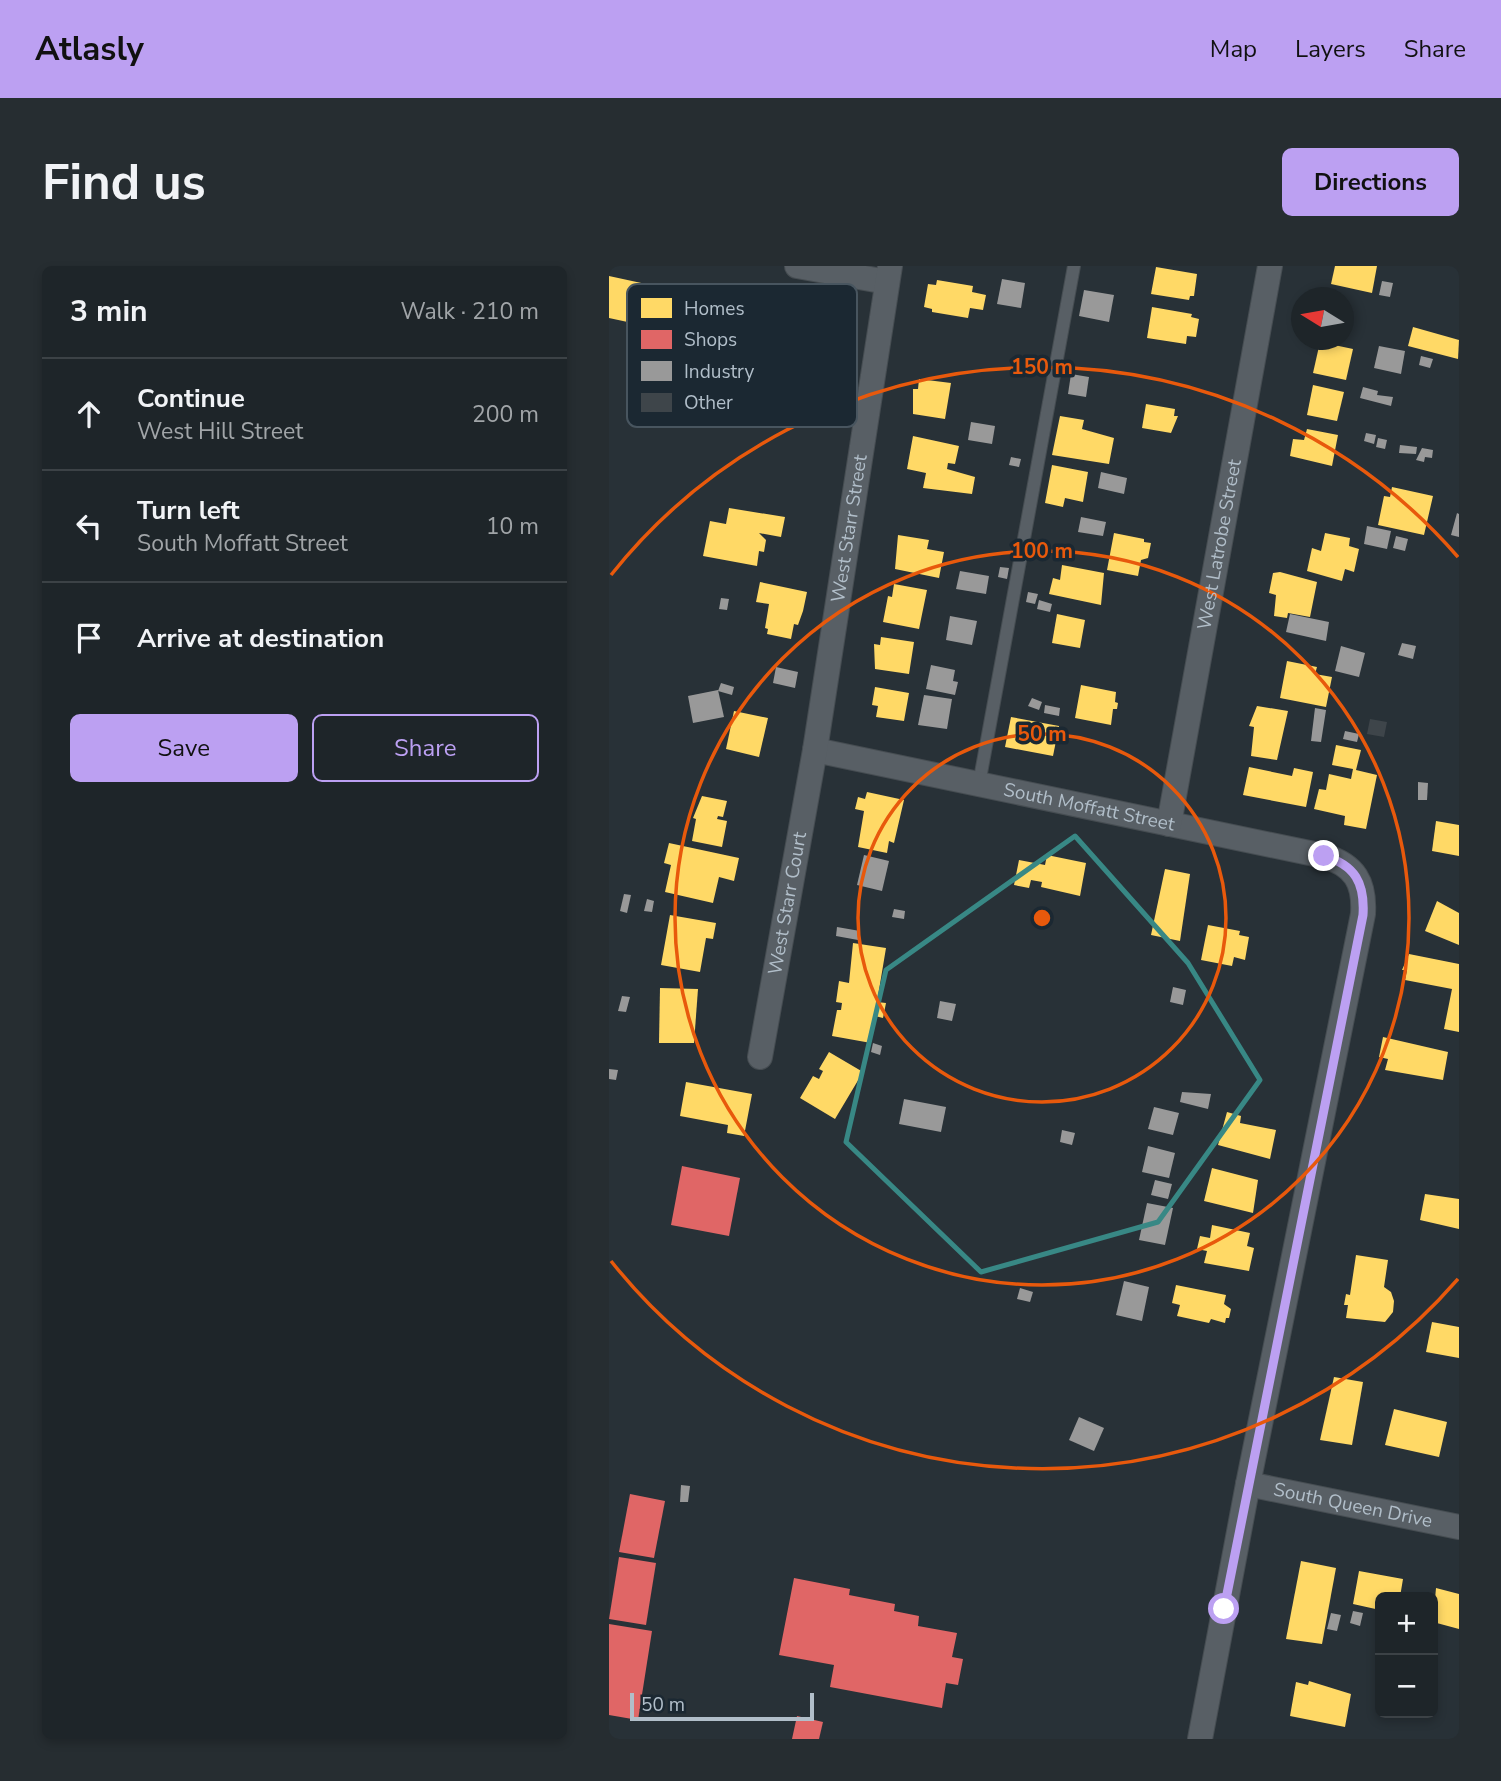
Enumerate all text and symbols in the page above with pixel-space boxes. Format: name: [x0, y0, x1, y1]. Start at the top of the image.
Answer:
text: Atlasly: [35, 27, 144, 72]
text: Map: [1210, 33, 1257, 65]
text: Layers: [1295, 33, 1366, 65]
text: Share: [1404, 33, 1466, 65]
button: Directions: [1282, 148, 1459, 216]
text: Find us: [42, 149, 206, 216]
legend: [627, 284, 857, 427]
north arrow: [1291, 287, 1354, 350]
text: 3 min: [70, 291, 148, 332]
text: Walk · 210 m: [400, 296, 539, 327]
text: Homes: [684, 296, 745, 322]
text: Shops: [684, 327, 737, 353]
text: 150 m: [1011, 353, 1073, 381]
text: Industry: [684, 359, 754, 385]
text: Continue: [137, 381, 245, 416]
text: Other: [684, 390, 733, 416]
icon: ahead: [70, 395, 108, 433]
text: 200 m: [472, 399, 539, 430]
text: West Hill Street: [137, 416, 303, 447]
street label: West Starr Street: [825, 452, 874, 604]
street label: West Latrobe Street: [1191, 457, 1248, 632]
text: Turn left: [137, 493, 240, 528]
icon: left: [70, 507, 108, 545]
text: 10 m: [486, 511, 539, 542]
text: South Moffatt Street: [137, 528, 348, 559]
text: 100 m: [1011, 537, 1073, 565]
icon: arrive: [70, 619, 108, 657]
text: Arrive at destination: [137, 621, 384, 656]
button: Save: [70, 714, 298, 782]
button: Share: [312, 714, 539, 782]
text: 50 m: [1017, 720, 1067, 748]
street label: South Moffatt Street: [1001, 777, 1177, 838]
street label: West Starr Court: [762, 830, 813, 977]
route end: [1308, 840, 1339, 871]
centre of rings: [1030, 906, 1054, 930]
street label: South Queen Drive: [1271, 1476, 1435, 1534]
map controls: [1375, 1592, 1438, 1718]
button: +: [1375, 1592, 1438, 1655]
route start: [1208, 1593, 1239, 1624]
button: −: [1375, 1655, 1438, 1718]
scale bar: [630, 1690, 814, 1722]
text: 50 m: [641, 1692, 685, 1718]

